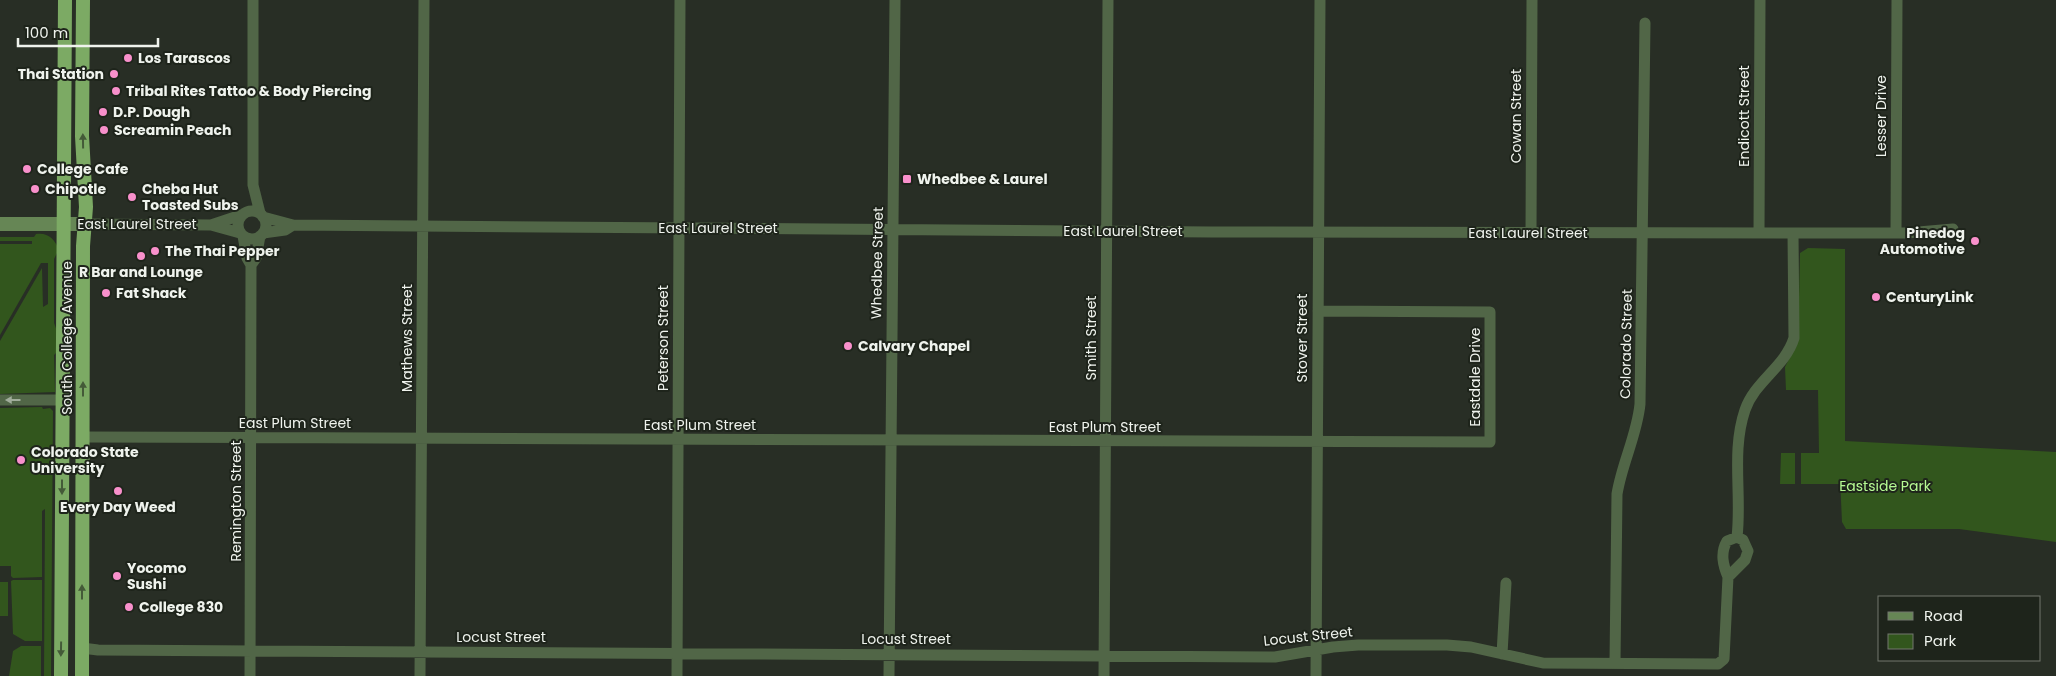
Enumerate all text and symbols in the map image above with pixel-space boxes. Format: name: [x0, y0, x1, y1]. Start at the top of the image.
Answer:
scale bar: [18, 15, 158, 47]
text: 100 m: [25, 22, 68, 43]
place label: Los Tarascos: [138, 48, 231, 68]
marker: Los Tarascos: [122, 52, 134, 64]
place label: Thai Station: [18, 64, 104, 84]
street label: Endicott Street: [1734, 65, 1754, 167]
marker: Thai Station: [108, 68, 120, 80]
street label: Cowan Street: [1506, 69, 1526, 163]
street label: Lesser Drive: [1871, 75, 1891, 157]
place label: Tribal Rites Tattoo & Body Piercing: [126, 81, 371, 101]
marker: Tribal Rites Tattoo & Body Piercing: [110, 85, 122, 97]
place label: D.P. Dough: [113, 102, 190, 122]
marker: D.P. Dough: [97, 106, 109, 118]
place label: Screamin Peach: [114, 120, 231, 140]
marker: Screamin Peach: [98, 124, 110, 136]
one-way arrow: [78, 132, 86, 148]
place label: College Cafe: [37, 159, 129, 179]
marker: College Cafe: [21, 163, 33, 175]
place label: Whedbee & Laurel: [917, 169, 1048, 189]
marker: Whedbee & Laurel: [901, 173, 913, 185]
place label: Chipotle: [45, 179, 106, 199]
place label: Cheba Hut Toasted Subs: [142, 179, 239, 215]
marker: Chipotle: [29, 183, 41, 195]
marker: Cheba Hut Toasted Subs: [126, 191, 138, 203]
street label: Whedbee Street: [866, 207, 888, 319]
street label: East Laurel Street: [77, 214, 197, 234]
street label: East Laurel Street: [658, 218, 778, 238]
street label: East Laurel Street: [1063, 221, 1183, 241]
street label: East Laurel Street: [1468, 223, 1588, 243]
place label: Pinedog Automotive: [1880, 223, 1965, 259]
marker: Pinedog Automotive: [1969, 235, 1981, 247]
place label: The Thai Pepper: [165, 241, 280, 261]
marker: The Thai Pepper: [149, 245, 161, 257]
marker: R Bar and Lounge: [135, 250, 147, 262]
street label: South College Avenue: [57, 261, 77, 415]
place label: R Bar and Lounge: [79, 262, 203, 282]
place label: Fat Shack: [116, 283, 187, 303]
street label: Mathews Street: [397, 284, 417, 392]
street label: Peterson Street: [653, 285, 673, 391]
marker: Fat Shack: [100, 287, 112, 299]
place label: CenturyLink: [1886, 287, 1974, 307]
street label: Colorado Street: [1615, 289, 1637, 399]
marker: CenturyLink: [1870, 291, 1882, 303]
street label: Stover Street: [1292, 294, 1312, 382]
street label: Smith Street: [1081, 296, 1101, 380]
street label: Eastdale Drive: [1465, 327, 1485, 426]
place label: Calvary Chapel: [858, 336, 970, 356]
marker: Calvary Chapel: [842, 340, 854, 352]
one-way arrow: [79, 380, 87, 396]
one-way arrow: [5, 396, 21, 404]
street label: East Plum Street: [239, 413, 351, 433]
street label: East Plum Street: [644, 415, 756, 435]
street label: East Plum Street: [1049, 417, 1161, 437]
street label: Remington Street: [226, 440, 246, 562]
place label: Colorado State University: [31, 442, 139, 478]
marker: Colorado State University: [15, 454, 27, 466]
park label: Eastside Park: [1839, 476, 1932, 496]
one-way arrow: [58, 479, 66, 495]
marker: Every Day Weed: [112, 485, 124, 497]
place label: Every Day Weed: [60, 497, 176, 517]
place label: Yocomo Sushi: [127, 558, 187, 594]
marker: Yocomo Sushi: [111, 570, 123, 582]
one-way arrow: [78, 584, 86, 600]
legend: [1878, 596, 2041, 661]
place label: College 830: [139, 597, 223, 617]
marker: College 830: [123, 601, 135, 613]
text: Road: [1924, 605, 1963, 626]
street label: Locust Street: [1262, 621, 1354, 651]
street label: Locust Street: [456, 627, 546, 647]
street label: Locust Street: [861, 629, 951, 649]
text: Park: [1924, 630, 1956, 651]
one-way arrow: [57, 641, 65, 657]

